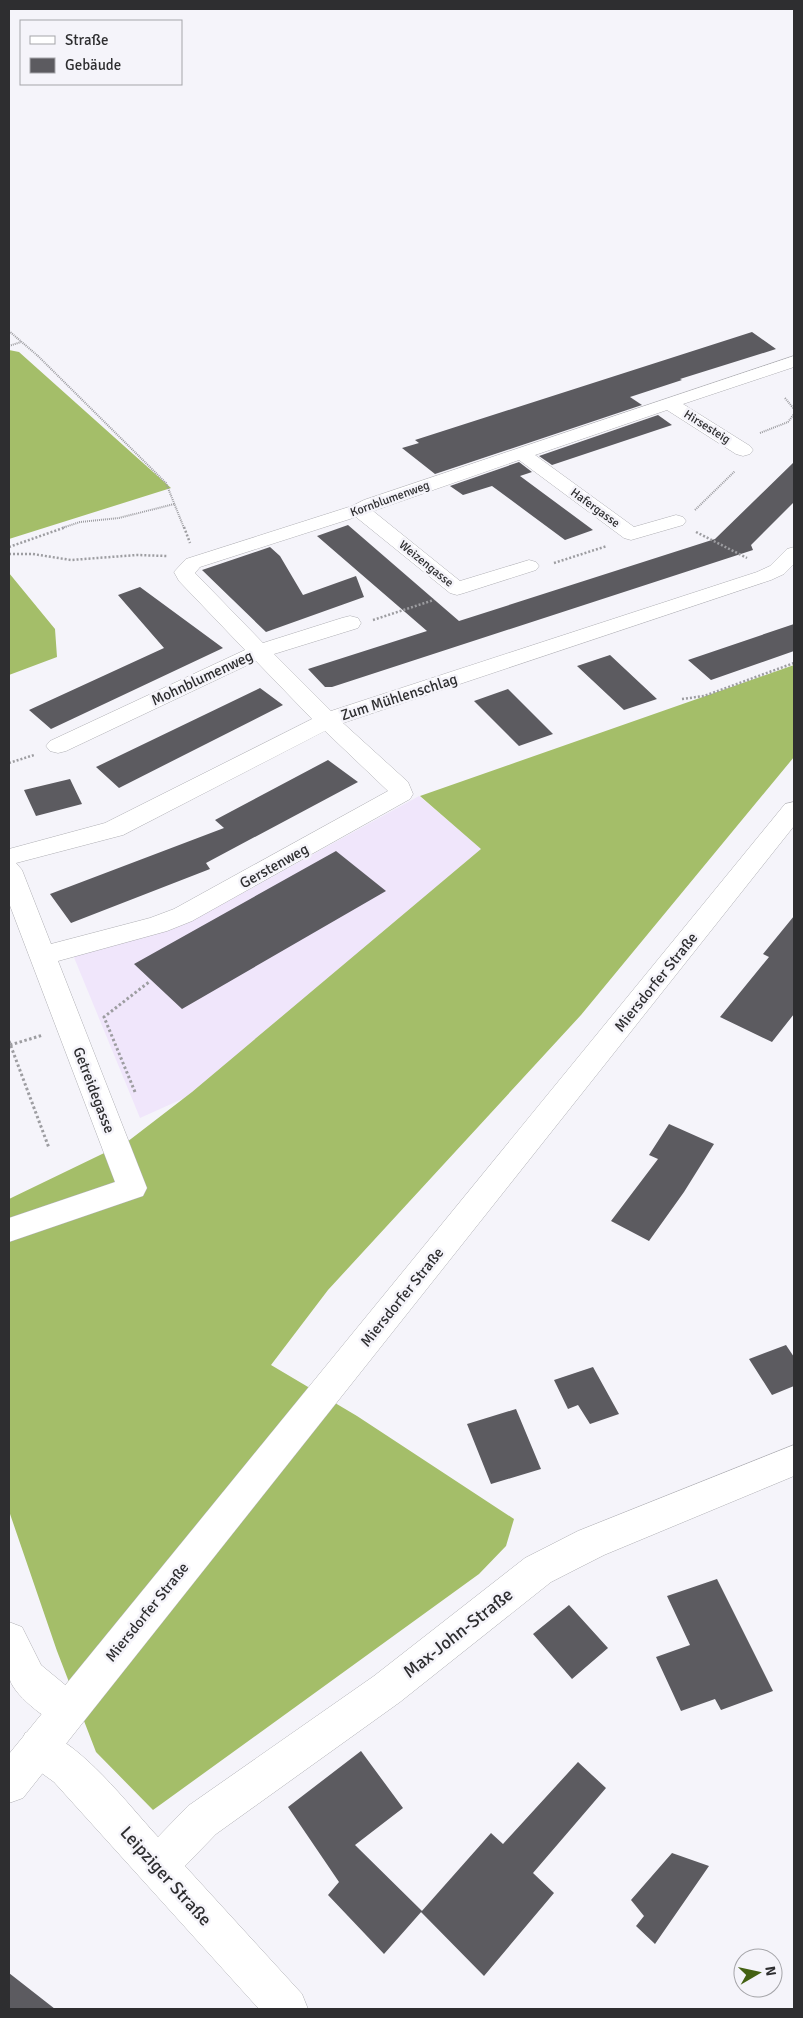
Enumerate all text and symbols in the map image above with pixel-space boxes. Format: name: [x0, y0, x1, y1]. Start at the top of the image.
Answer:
legend: [20, 20, 182, 85]
text: Straße: [65, 31, 109, 49]
text: Gebäude: [65, 56, 121, 74]
street label: Hirsesteig: [681, 407, 733, 447]
street label: Kornblumenweg: [348, 478, 432, 520]
street label: Hafergasse: [567, 485, 623, 531]
street label: Weizengasse: [396, 538, 456, 590]
street label: Mohnblumenweg: [148, 647, 256, 709]
street label: Zum Mühlenschlag: [338, 670, 460, 724]
street label: Gerstenweg: [236, 840, 312, 892]
street label: Miersdorfer Straße: [611, 929, 701, 1035]
street label: Getreidegasse: [69, 1044, 119, 1136]
street label: Miersdorfer Straße: [357, 1244, 447, 1350]
street label: Miersdorfer Straße: [102, 1559, 192, 1665]
street label: Max-John-Straße: [399, 1583, 517, 1683]
street label: Leipziger Straße: [115, 1822, 217, 1930]
north arrow: [733, 1948, 783, 1998]
text: N: [761, 1965, 780, 1977]

